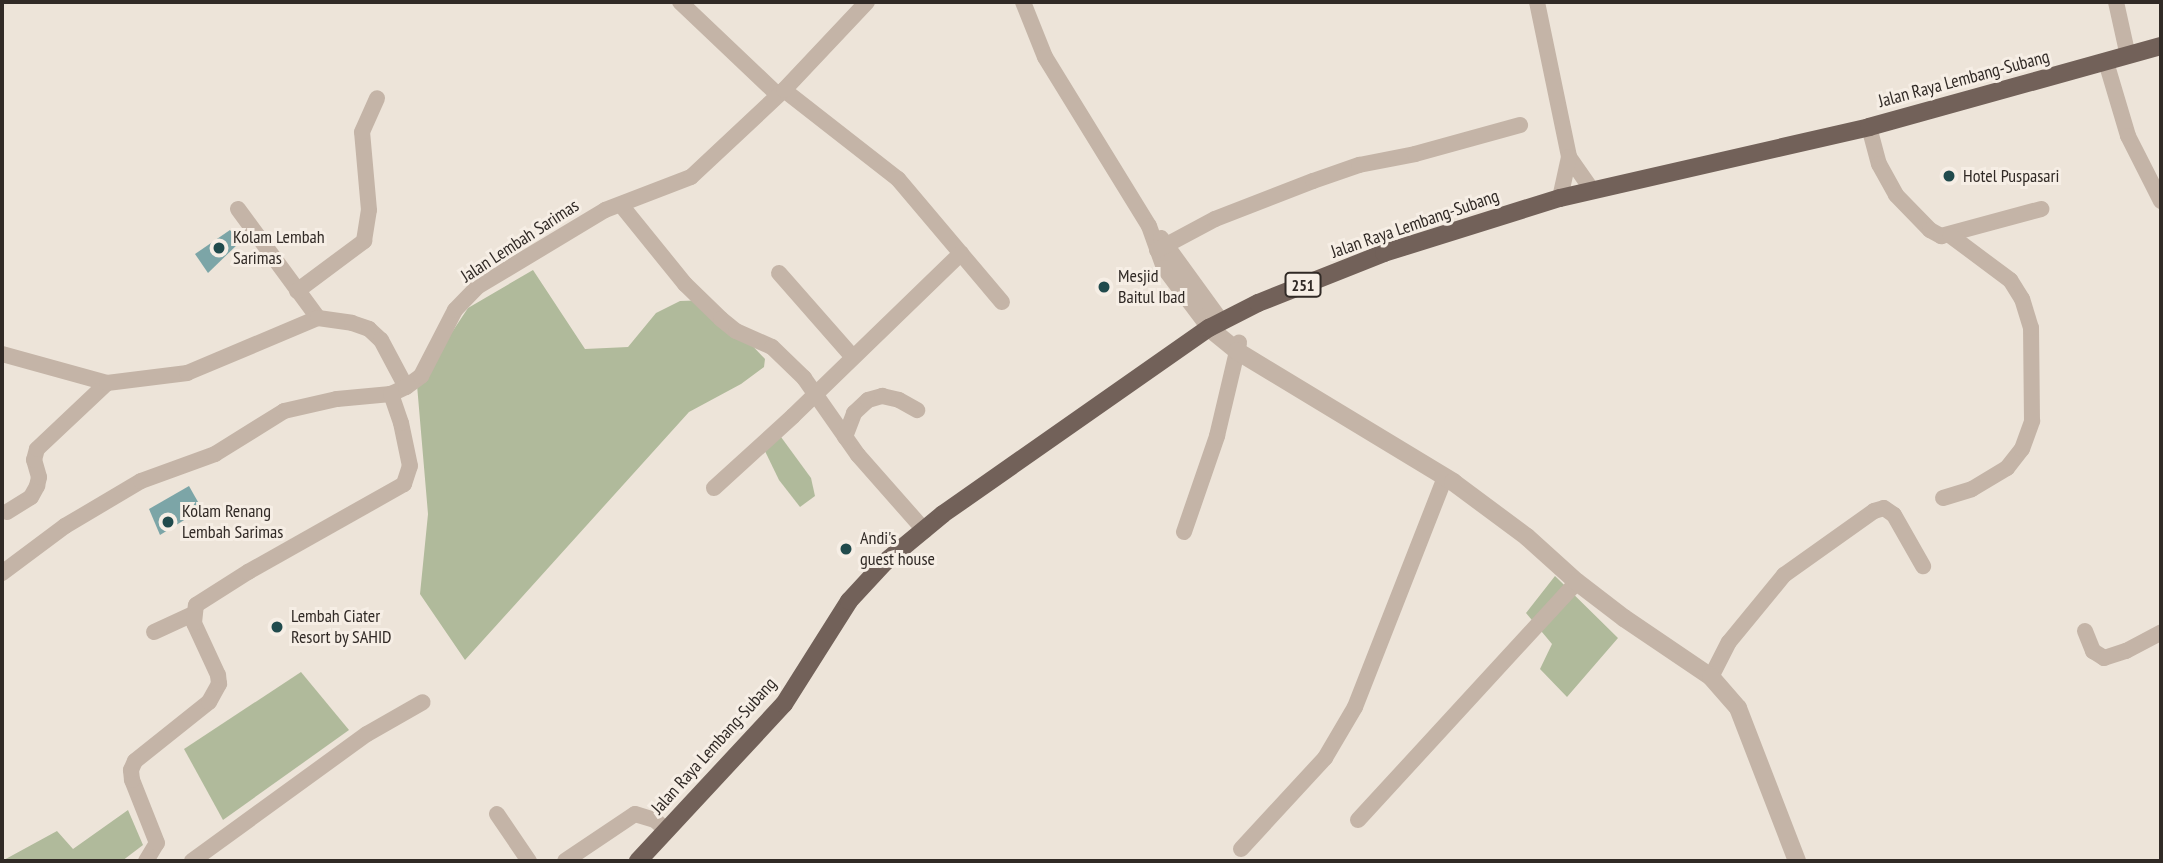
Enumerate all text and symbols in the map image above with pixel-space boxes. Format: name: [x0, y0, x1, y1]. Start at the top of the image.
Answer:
street label: Jalan Raya Lembang-Subang: [1876, 46, 2052, 112]
place label: Hotel Puspasari: [1963, 165, 2059, 187]
marker: Hotel Puspasari: [1941, 168, 1957, 184]
street label: Jalan Raya Lembang-Subang: [1328, 185, 1502, 263]
street label: Jalan Lembah Sarimas: [457, 195, 583, 287]
place label: Kolam Lembah Sarimas: [233, 227, 325, 270]
marker: Kolam Lembah Sarimas: [211, 240, 227, 256]
place label: Mesjid Baitul Ibad: [1118, 266, 1185, 308]
road number: 251: [1284, 272, 1322, 298]
marker: Mesjid Baitul Ibad: [1096, 279, 1112, 295]
place label: Kolam Renang Lembah Sarimas: [182, 501, 283, 544]
marker: Kolam Renang Lembah Sarimas: [160, 514, 176, 530]
place label: Andi's guest house: [860, 528, 935, 570]
marker: Andi's guest house: [838, 541, 854, 557]
place label: Lembah Ciater Resort by SAHID: [291, 606, 392, 648]
marker: Lembah Ciater Resort by SAHID: [269, 619, 285, 635]
street label: Jalan Raya Lembang-Subang: [647, 673, 781, 819]

